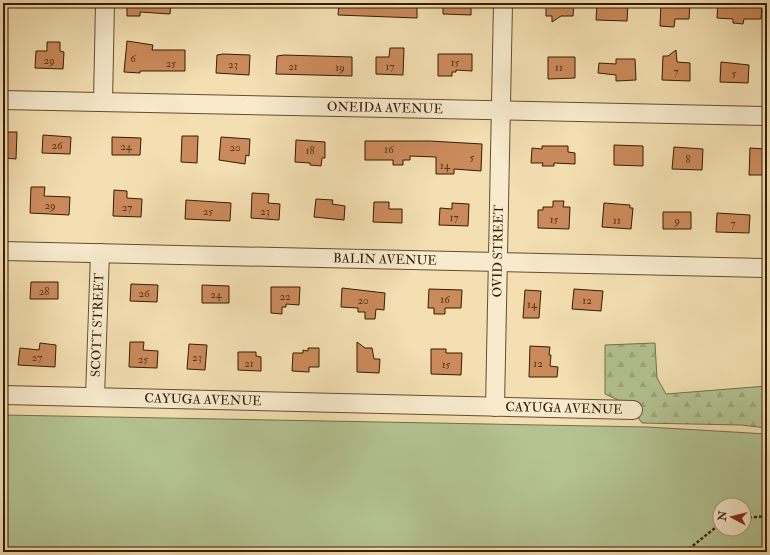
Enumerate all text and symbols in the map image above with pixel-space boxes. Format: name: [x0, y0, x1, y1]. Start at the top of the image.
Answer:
house number: 6: [130, 52, 137, 65]
house number: 29: [43, 54, 55, 67]
house number: 15: [451, 56, 460, 69]
house number: 25: [166, 57, 176, 70]
house number: 23: [228, 58, 238, 71]
house number: 21: [288, 60, 298, 73]
house number: 17: [386, 60, 394, 73]
house number: 19: [335, 61, 345, 74]
house number: 11: [555, 61, 563, 74]
house number: 7: [673, 65, 679, 78]
house number: 5: [732, 67, 737, 80]
street label: ONEIDA AVENUE: [327, 99, 443, 117]
house number: 26: [51, 139, 64, 152]
house number: 24: [120, 140, 133, 153]
house number: 20: [229, 141, 241, 154]
house number: 16: [384, 143, 395, 156]
house number: 18: [305, 144, 315, 157]
house number: 5: [470, 151, 475, 164]
house number: 8: [685, 153, 691, 166]
house number: 14: [440, 159, 451, 172]
house number: 29: [44, 199, 56, 212]
house number: 27: [122, 201, 132, 214]
street label: OVID STREET: [489, 204, 507, 297]
house number: 25: [203, 205, 213, 218]
house number: 23: [260, 205, 270, 218]
house number: 17: [450, 211, 458, 224]
house number: 15: [550, 213, 559, 226]
house number: 11: [613, 214, 621, 227]
house number: 9: [673, 214, 680, 227]
house number: 7: [730, 217, 736, 230]
street label: BALIN AVENUE: [333, 250, 437, 269]
street label: SCOTT STREET: [88, 272, 107, 377]
house number: 28: [39, 285, 49, 298]
house number: 26: [138, 287, 151, 300]
house number: 24: [210, 288, 223, 301]
house number: 22: [279, 290, 291, 303]
house number: 16: [440, 293, 451, 306]
house number: 20: [357, 294, 369, 307]
house number: 12: [582, 294, 592, 307]
house number: 14: [527, 298, 538, 311]
house number: 27: [32, 351, 42, 364]
house number: 23: [192, 351, 202, 364]
house number: 25: [138, 353, 148, 366]
house number: 21: [244, 357, 254, 370]
house number: 12: [533, 357, 543, 370]
house number: 15: [442, 358, 451, 371]
street label: CAYUGA AVENUE: [144, 390, 262, 409]
street label: CAYUGA AVENUE: [505, 399, 623, 418]
north arrow: [712, 497, 752, 537]
text: N: [715, 509, 730, 523]

